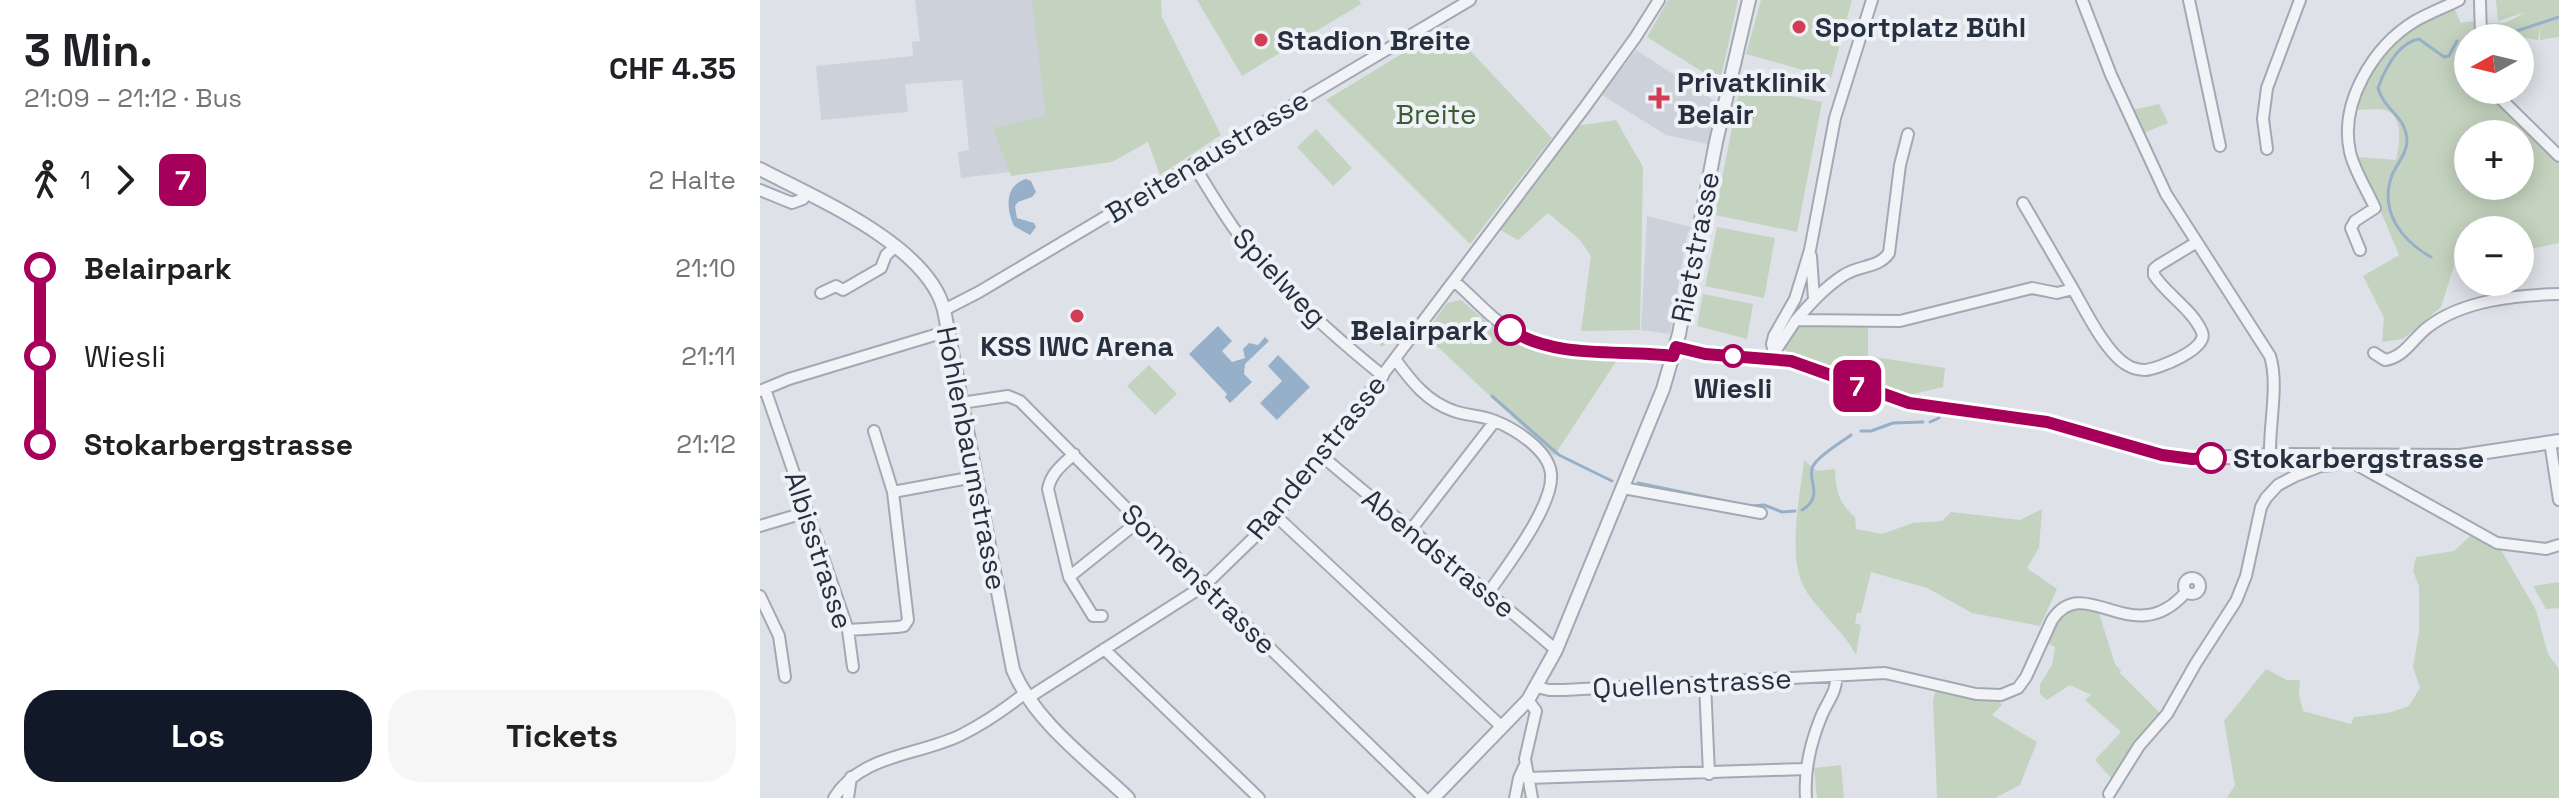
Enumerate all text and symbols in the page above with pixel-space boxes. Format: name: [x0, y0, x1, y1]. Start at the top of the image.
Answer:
place label: Sportplatz Bühl: [1815, 9, 2026, 45]
marker: Sportplatz Bühl: [1790, 18, 1808, 36]
place label: Stadion Breite: [1277, 22, 1471, 58]
text: 3 Min.: [24, 23, 153, 79]
north arrow: [2454, 24, 2534, 104]
map controls: [2454, 24, 2534, 296]
marker: Stadion Breite: [1252, 31, 1270, 49]
text: CHF 4.35: [609, 49, 736, 88]
place label: Privatklinik Belair: [1677, 64, 1827, 132]
text: 21:09 – 21:12 · Bus: [24, 81, 242, 115]
street label: Breitenaustrasse: [1099, 81, 1315, 231]
marker: Privatklinik Belair: [1648, 87, 1670, 109]
park label: Breite: [1396, 96, 1476, 132]
button: +: [2454, 120, 2534, 200]
icon: walk: [24, 158, 68, 202]
icon: forward: [103, 158, 147, 202]
text: 7: [175, 162, 190, 198]
text: 1: [80, 163, 91, 197]
text: 2 Halte: [648, 163, 736, 197]
street label: Rietstrasse: [1663, 169, 1727, 325]
button: −: [2454, 216, 2534, 296]
street label: Spielweg: [1225, 220, 1335, 334]
text: Belairpark: [84, 249, 232, 288]
text: 21:10: [675, 251, 736, 285]
marker: KSS IWC Arena: [1068, 307, 1086, 325]
place label: Belairpark: [1350, 312, 1488, 348]
marker: Belairpark: [1495, 315, 1525, 345]
street label: Hohlenbaumstrasse: [929, 323, 1015, 593]
place label: KSS IWC Arena: [980, 328, 1174, 364]
text: Wiesli: [84, 337, 166, 376]
text: 21:11: [681, 339, 736, 373]
marker: Wiesli: [1722, 345, 1744, 367]
line badge: 7: [1831, 360, 1883, 412]
street label: Randenstrasse: [1238, 367, 1394, 547]
text: 7: [1849, 368, 1865, 404]
place label: Wiesli: [1694, 370, 1772, 406]
text: Stokarbergstrasse: [84, 425, 353, 464]
text: 21:12: [676, 427, 736, 461]
place label: Stokarbergstrasse: [2233, 440, 2484, 476]
marker: Stokarbergstrasse: [2196, 443, 2226, 473]
street label: Albisstrasse: [777, 467, 861, 633]
street label: Abendstrasse: [1355, 480, 1523, 626]
street label: Sonnenstrasse: [1114, 496, 1284, 662]
street label: Quellenstrasse: [1591, 660, 1793, 706]
button: Los: [24, 690, 372, 782]
button: Tickets: [388, 690, 736, 782]

